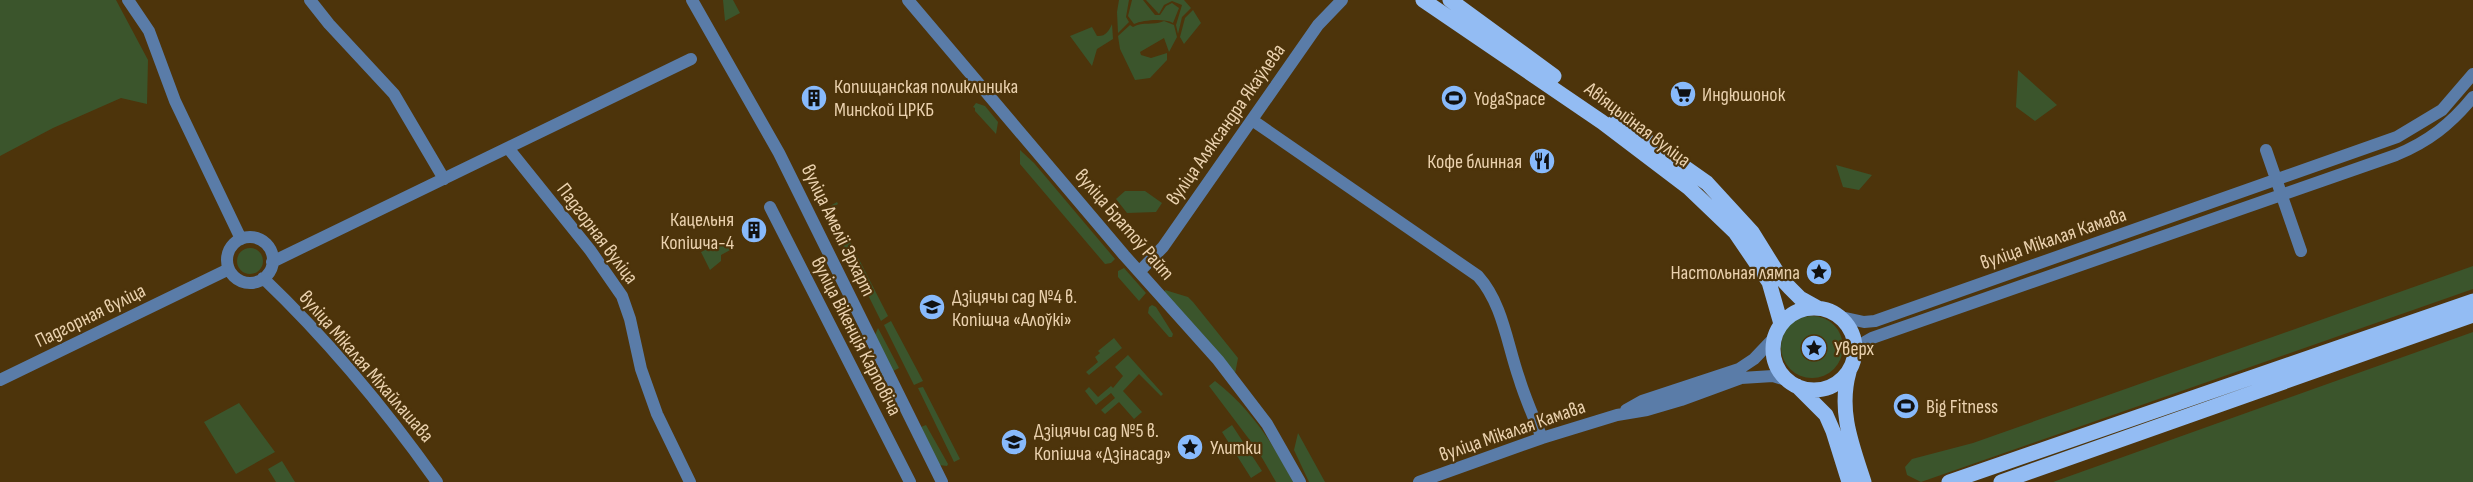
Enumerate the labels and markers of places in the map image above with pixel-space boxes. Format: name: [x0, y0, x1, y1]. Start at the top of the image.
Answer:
place label: Копищанская поликлиника Минской ЦРКБ: [834, 75, 1018, 122]
supermarket icon: Индюшонок: [1668, 79, 1698, 109]
building icon: Копищанская поликлиника Минской ЦРКБ: [799, 83, 829, 113]
sports icon: YogaSpace: [1439, 83, 1469, 113]
place label: Индюшонок: [1702, 83, 1786, 107]
place label: YogaSpace: [1474, 87, 1545, 111]
restaurant icon: Кофе блинная: [1527, 146, 1557, 176]
place label: Кофе блинная: [1427, 150, 1522, 174]
place label: Кацельня Копішча-4: [660, 208, 734, 255]
building icon: Кацельня Копішча-4: [739, 215, 769, 245]
place icon: Настольная лямпа: [1804, 257, 1834, 287]
place label: Настольная лямпа: [1670, 261, 1800, 285]
place label: Дзіцячы сад №4 в. Копішча «Алоўкі»: [952, 285, 1077, 332]
school or university icon: Дзіцячы сад №4 в. Копішча «Алоўкі»: [917, 292, 947, 322]
place icon: Уверх: [1799, 333, 1829, 363]
place label: Уверх: [1834, 337, 1875, 361]
sports icon: Big Fitness: [1891, 391, 1921, 421]
place label: Big Fitness: [1926, 395, 1998, 419]
place label: Дзіцячы сад №5 в. Копішча «Дзінасад»: [1034, 419, 1171, 466]
school or university icon: Дзіцячы сад №5 в. Копішча «Дзінасад»: [999, 427, 1029, 457]
place icon: Улитки: [1175, 432, 1205, 462]
place label: Улитки: [1210, 436, 1261, 460]

